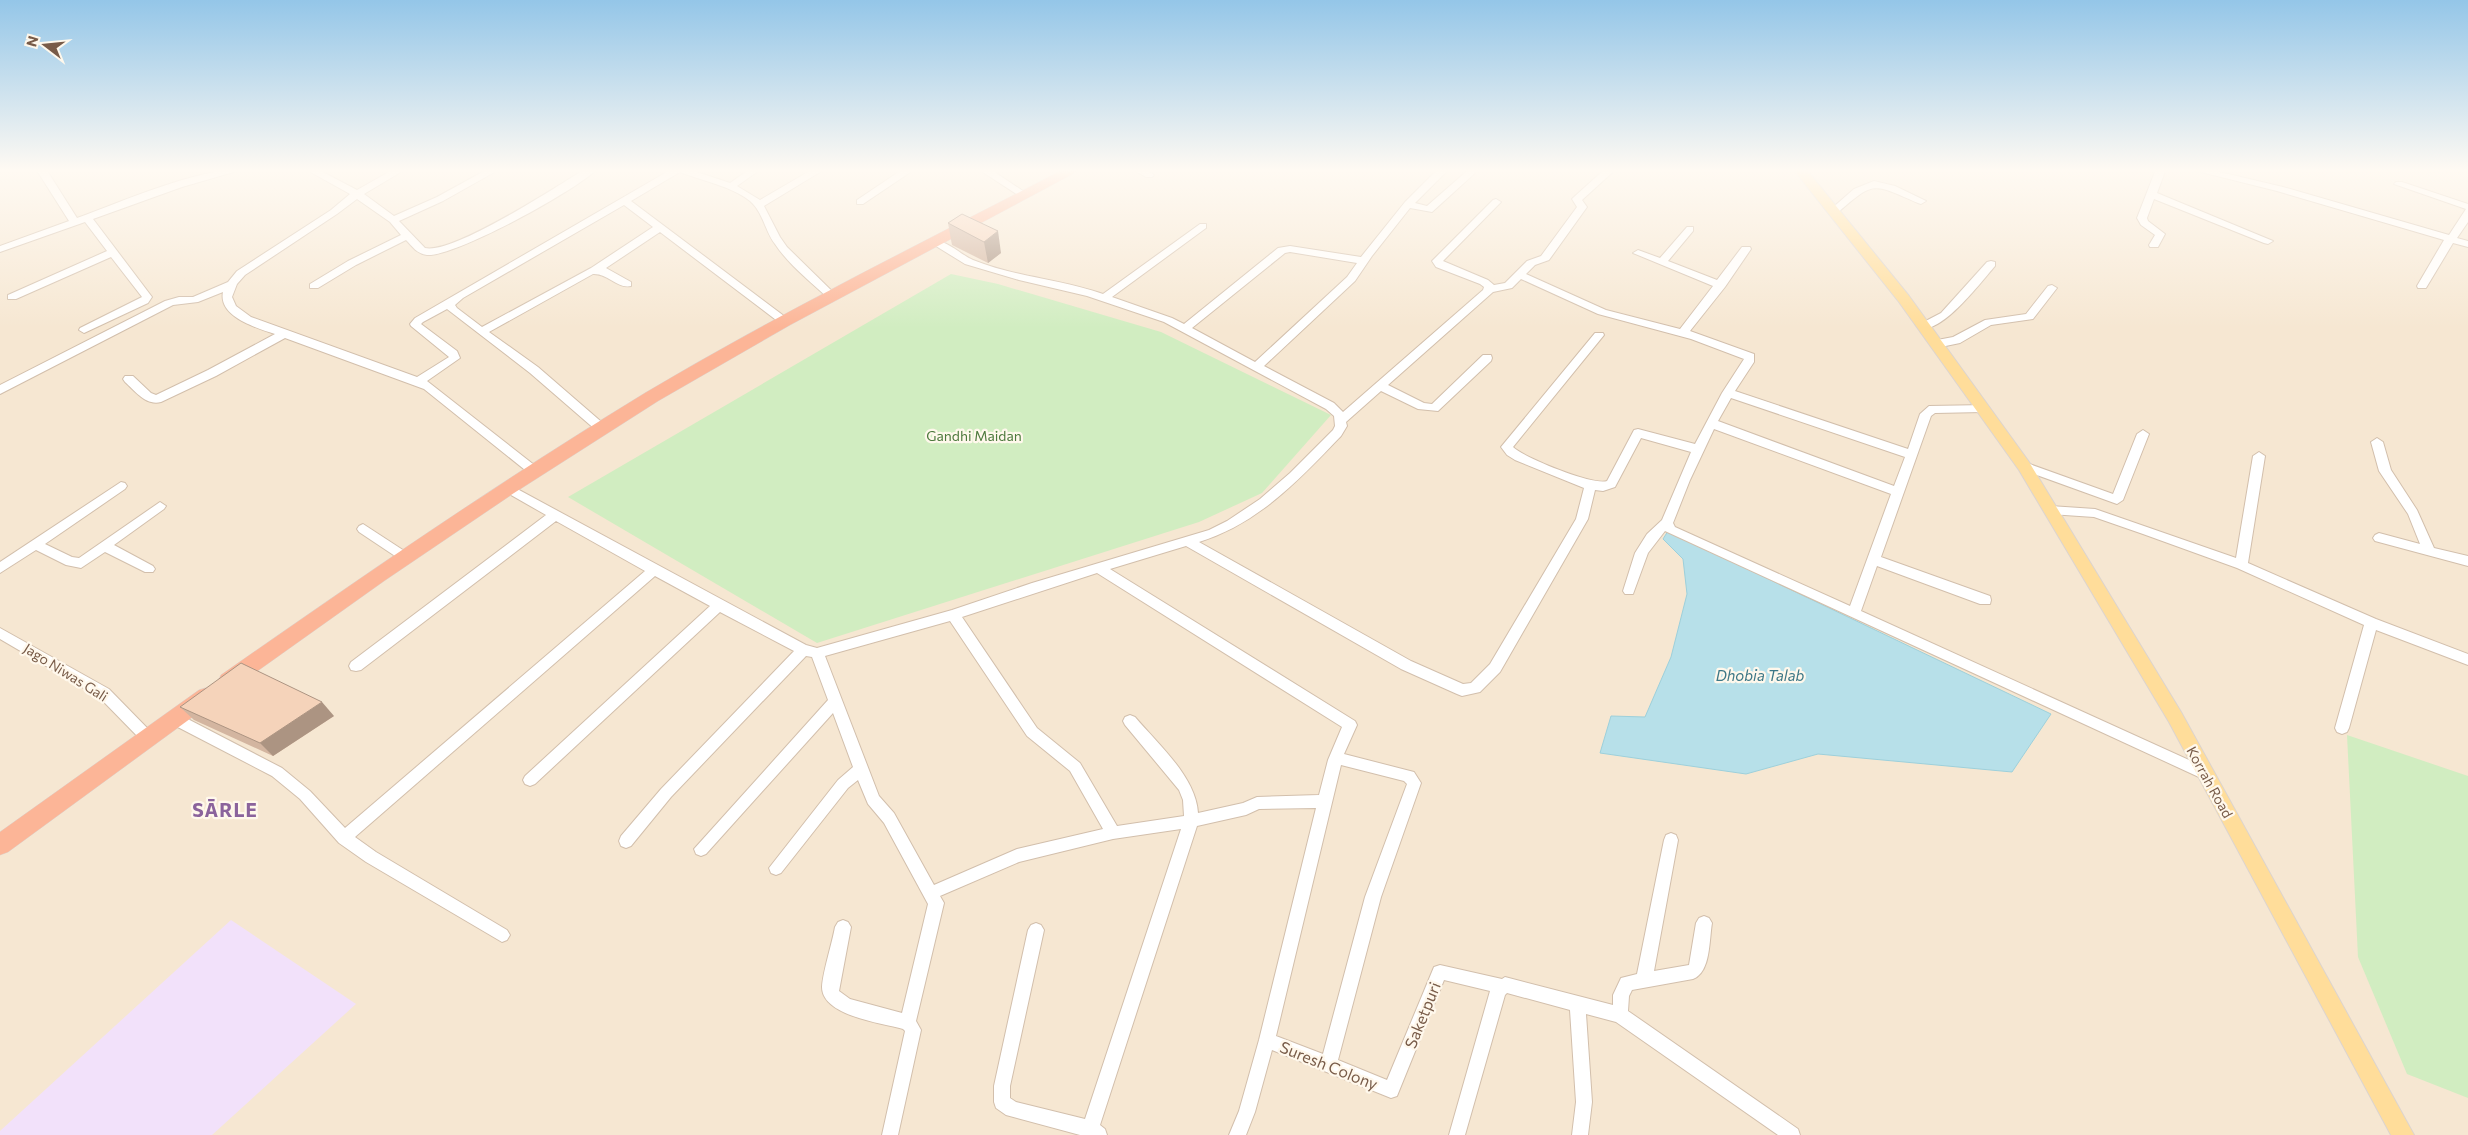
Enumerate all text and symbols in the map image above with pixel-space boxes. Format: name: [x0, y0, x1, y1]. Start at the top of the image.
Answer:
north arrow: [20, 20, 70, 70]
text: N: [22, 34, 42, 49]
park label: Gandhi Maidan: [926, 427, 1022, 444]
street label: Jago Niwas Gali: [21, 639, 111, 705]
water label: Dhobia Talab: [1716, 666, 1804, 684]
street label: Korrah Road: [2183, 743, 2237, 821]
district label: SĀRLE: [192, 798, 258, 821]
street label: Saketpuri: [1400, 979, 1444, 1051]
street label: Suresh Colony: [1277, 1037, 1381, 1093]

